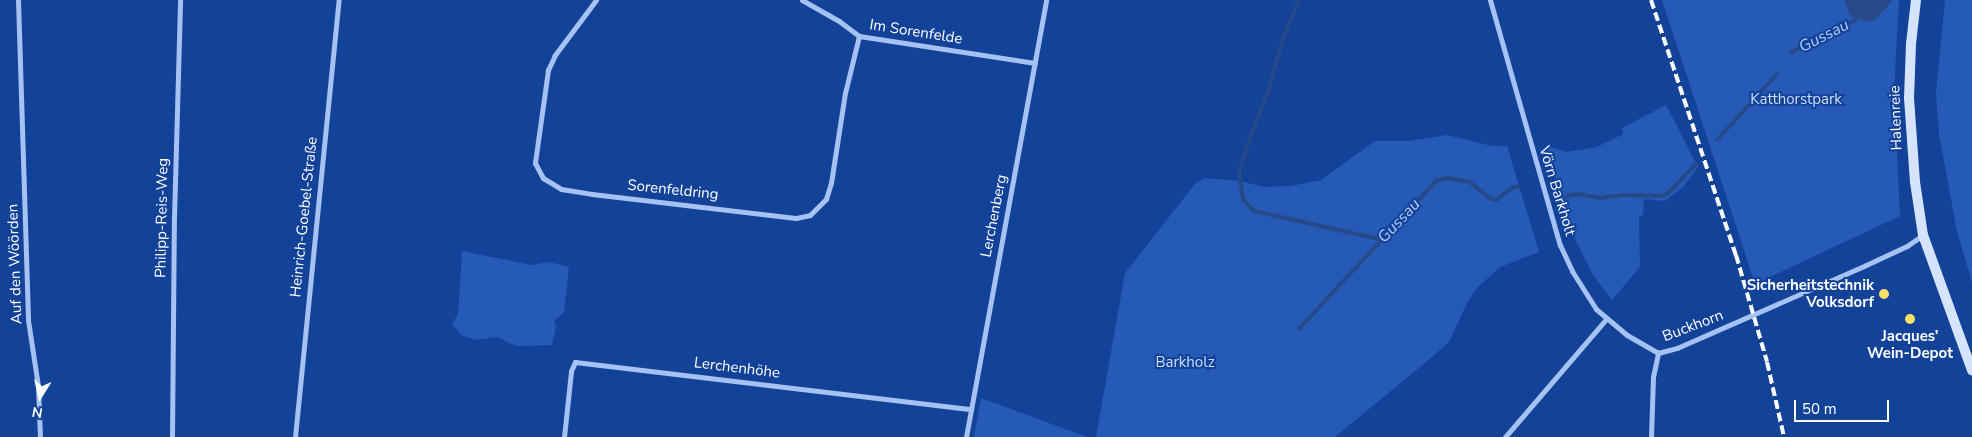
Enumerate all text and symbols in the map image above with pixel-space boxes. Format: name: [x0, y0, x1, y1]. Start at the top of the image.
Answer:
water label: Gussau: [1796, 15, 1852, 57]
street label: Im Sorenfelde: [868, 16, 964, 48]
street label: Halenreie: [1886, 85, 1906, 151]
park label: Katthorstpark: [1750, 91, 1842, 109]
street label: Heinrich-Goebel-Straße: [287, 136, 321, 298]
street label: Vörn Barkholt: [1535, 144, 1579, 238]
street label: Philipp-Reis-Weg: [152, 158, 172, 278]
street label: Lerchenberg: [977, 173, 1011, 259]
street label: Sorenfeldring: [627, 176, 719, 204]
water label: Gussau: [1374, 195, 1424, 247]
street label: Auf den Wöörden: [4, 204, 26, 324]
place label: Sicherheitstechnik Volksdorf: [1747, 276, 1874, 311]
marker: Sicherheitstechnik Volksdorf: [1878, 288, 1890, 300]
street label: Buckhorn: [1660, 306, 1726, 346]
marker: Jacques’ Wein-Depot: [1904, 313, 1916, 325]
place label: Jacques’ Wein-Depot: [1867, 327, 1953, 362]
street label: Lerchenhöhe: [693, 354, 781, 382]
park label: Barkholz: [1155, 354, 1215, 372]
north arrow: [15, 372, 65, 422]
scale bar: [1797, 390, 1892, 422]
text: 50 m: [1802, 399, 1837, 419]
text: N: [31, 402, 44, 423]

